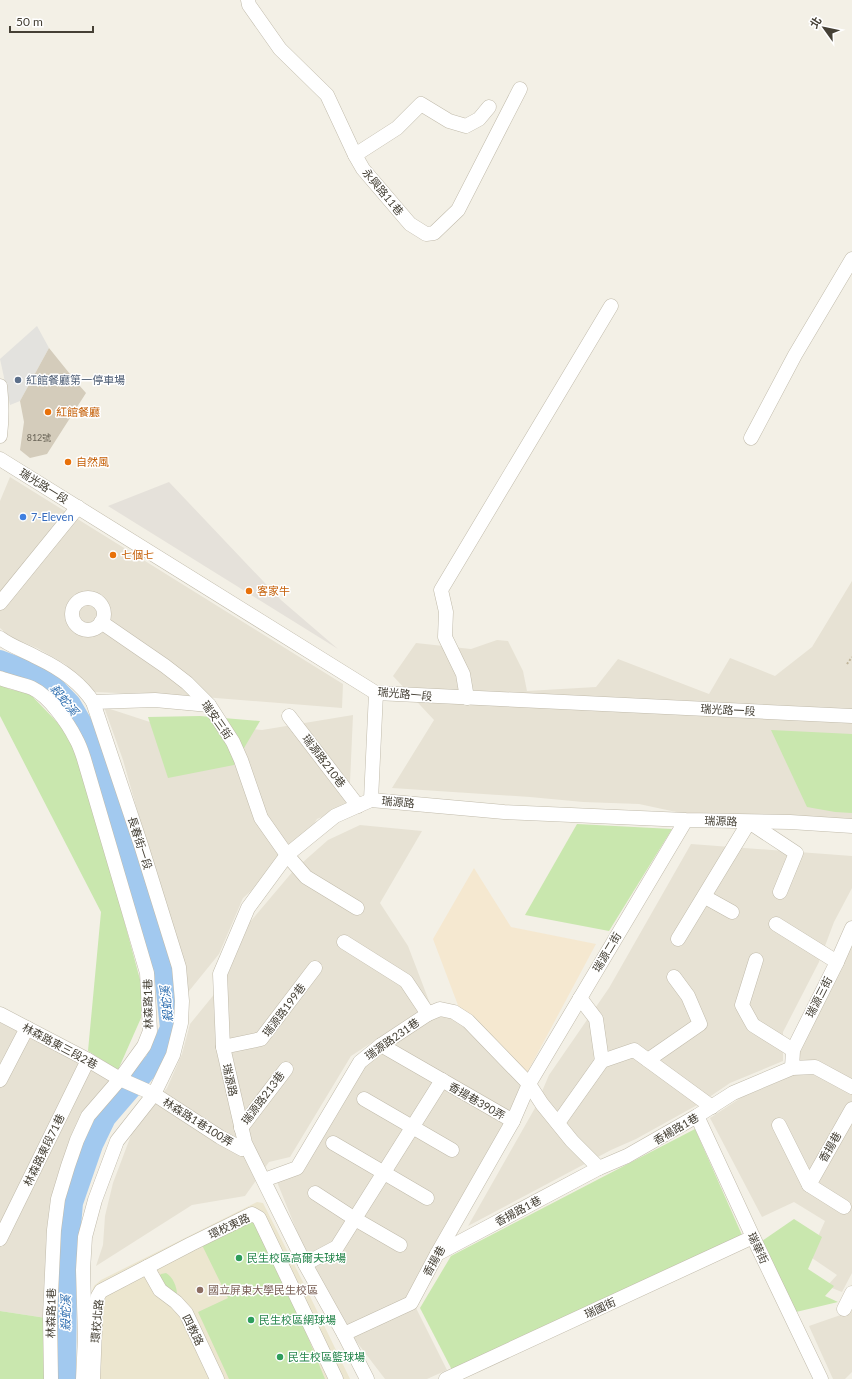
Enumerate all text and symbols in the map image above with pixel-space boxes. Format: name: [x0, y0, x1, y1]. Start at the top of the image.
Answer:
scale bar: [10, 8, 93, 34]
north arrow: [804, 8, 844, 48]
text: 50 m: [16, 14, 43, 29]
text: 北: [807, 14, 824, 30]
street label: 永興路11巷: [360, 166, 407, 218]
place label: 紅館餐廳第一停車場: [26, 373, 125, 386]
marker: 紅館餐廳第一停車場: [13, 375, 23, 385]
place label: 紅館餐廳: [56, 405, 100, 418]
marker: 紅館餐廳: [43, 407, 53, 417]
house number: 812號: [27, 432, 51, 443]
place label: 自然風: [76, 455, 109, 468]
marker: 自然風: [63, 457, 73, 467]
street label: 瑞光路一段: [17, 465, 71, 506]
place label: 7-Eleven: [31, 510, 74, 523]
marker: 7-Eleven: [18, 512, 28, 522]
place label: 七個七: [121, 548, 154, 561]
marker: 七個七: [108, 550, 118, 560]
place label: 客家牛: [257, 584, 290, 597]
marker: 客家牛: [244, 586, 254, 596]
water label: 殺蛇溪: [47, 681, 83, 720]
street label: 瑞光路一段: [377, 685, 433, 702]
street label: 瑞安三街: [199, 698, 235, 741]
street label: 瑞光路一段: [700, 702, 756, 717]
street label: 瑞源路210巷: [300, 732, 349, 790]
street label: 瑞源路: [381, 794, 415, 809]
street label: 瑞源路: [704, 813, 738, 828]
street label: 長春街一段: [126, 815, 155, 871]
street label: 瑞源二街: [590, 930, 623, 974]
street label: 瑞源三街: [803, 974, 834, 1019]
street label: 林森路1巷: [141, 979, 154, 1029]
street label: 瑞源路199巷: [259, 981, 308, 1039]
water label: 殺蛇溪: [157, 983, 176, 1023]
street label: 瑞源路231巷: [362, 1015, 421, 1062]
street label: 林森路東三段2巷: [20, 1020, 100, 1071]
street label: 瑞源路: [220, 1062, 241, 1097]
street label: 瑞源路213巷: [238, 1069, 287, 1127]
street label: 香揚巷390弄: [447, 1079, 508, 1122]
street label: 林森路1巷100弄: [161, 1095, 236, 1148]
street label: 香楊路1巷: [651, 1110, 701, 1147]
street label: 林森路東段71巷: [20, 1112, 67, 1188]
street label: 香揚巷: [816, 1129, 843, 1164]
street label: 香揚路1巷: [492, 1193, 543, 1228]
street label: 環校東路: [206, 1210, 251, 1241]
street label: 瑞華街: [746, 1230, 771, 1265]
street label: 香揚巷: [420, 1243, 447, 1278]
place label: 民生校區高爾夫球場: [247, 1251, 346, 1264]
marker: 民生校區高爾夫球場: [234, 1253, 244, 1263]
place label: 國立屏東大學民生校區: [208, 1283, 318, 1296]
marker: 國立屏東大學民生校區: [195, 1285, 205, 1295]
street label: 林森路1巷: [44, 1288, 57, 1338]
water label: 殺蛇溪: [58, 1293, 73, 1331]
street label: 瑞國街: [582, 1295, 617, 1320]
street label: 環校北路: [88, 1298, 105, 1343]
street label: 四教路: [180, 1312, 207, 1347]
place label: 民生校區網球場: [259, 1313, 336, 1326]
marker: 民生校區網球場: [246, 1315, 256, 1325]
place label: 民生校區籃球場: [288, 1350, 365, 1363]
marker: 民生校區籃球場: [275, 1352, 285, 1362]

